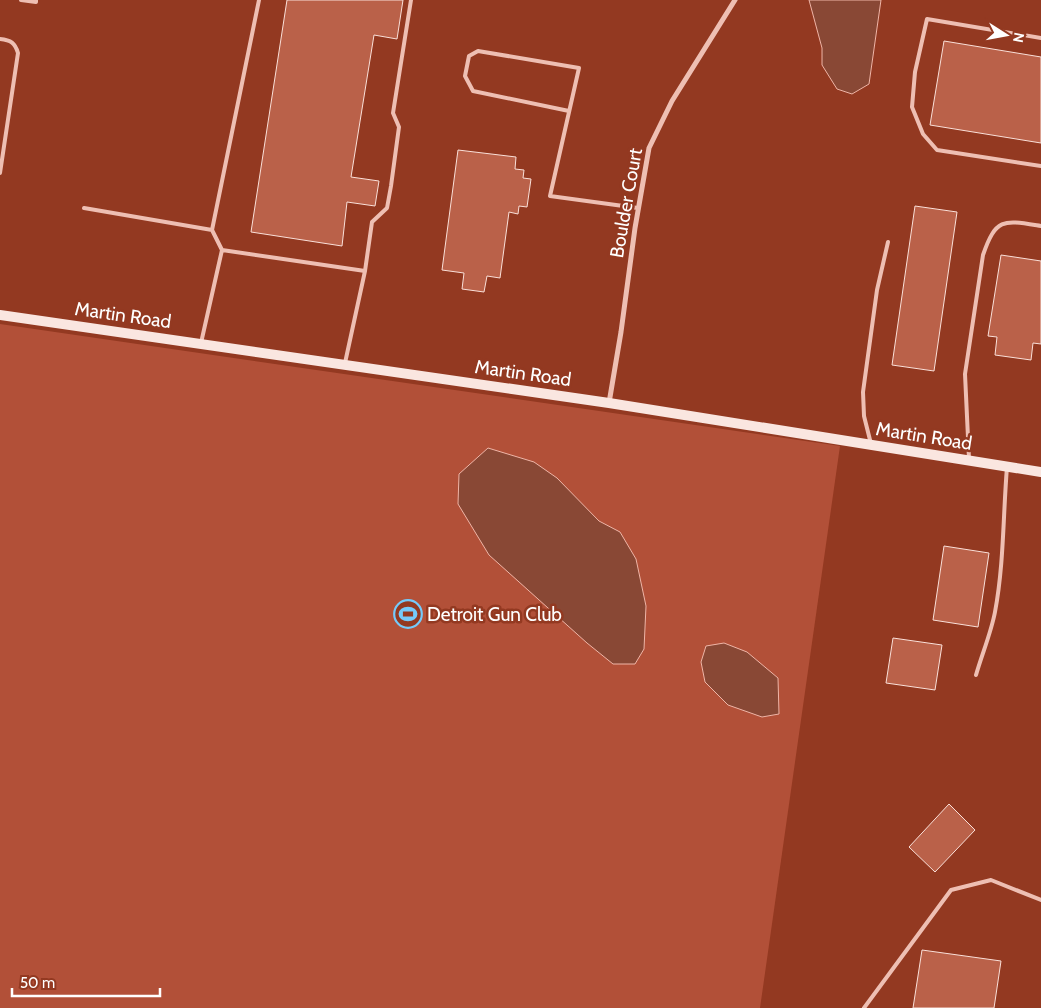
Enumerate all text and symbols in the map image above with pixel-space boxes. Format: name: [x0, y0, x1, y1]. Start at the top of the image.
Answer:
north arrow: [981, 10, 1031, 60]
text: N: [1009, 31, 1029, 44]
street label: Boulder Court: [605, 146, 647, 260]
street label: Martin Road: [73, 297, 173, 333]
street label: Martin Road: [473, 355, 573, 391]
street label: Martin Road: [874, 417, 974, 455]
sports icon: Detroit Gun Club: [393, 599, 423, 629]
place label: Detroit Gun Club: [427, 603, 562, 626]
scale bar: [12, 966, 160, 998]
text: 50 m: [20, 974, 55, 992]

